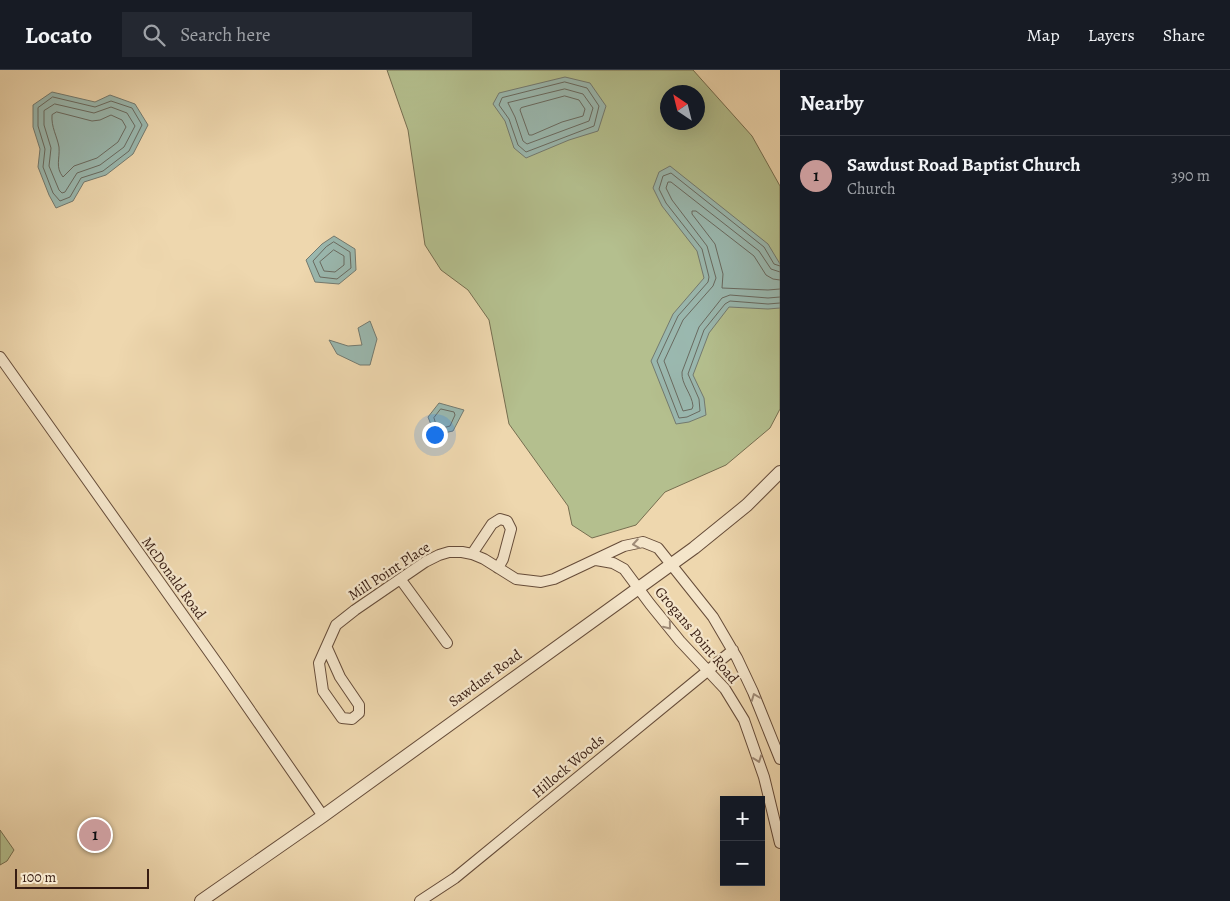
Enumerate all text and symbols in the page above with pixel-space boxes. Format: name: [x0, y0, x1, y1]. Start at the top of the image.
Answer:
search box: [122, 12, 472, 57]
text: Locato: [25, 19, 92, 51]
icon: search: [140, 21, 168, 49]
text: Search here: [180, 22, 271, 48]
text: Map: [1027, 23, 1060, 47]
text: Layers: [1088, 23, 1135, 47]
text: Share: [1163, 23, 1205, 47]
north arrow: [660, 85, 705, 130]
text: Nearby: [800, 89, 863, 117]
text: Sawdust Road Baptist Church: [847, 152, 1081, 178]
text: 1: [813, 165, 819, 187]
text: 390 m: [1171, 165, 1210, 187]
text: Church: [847, 178, 896, 200]
your location: [422, 422, 448, 448]
street label: McDonald Road: [137, 533, 211, 624]
street label: Mill Point Place: [344, 537, 434, 605]
one-way arrow: [632, 538, 641, 548]
street label: Grogans Point Road: [650, 582, 744, 688]
one-way arrow: [662, 620, 670, 629]
street label: Sawdust Road: [444, 644, 526, 711]
one-way arrow: [751, 694, 761, 702]
street label: Hillock Woods: [528, 730, 608, 802]
one-way arrow: [752, 754, 762, 763]
map controls: [720, 796, 765, 886]
button: +: [720, 796, 765, 841]
pin: 1: [79, 816, 111, 854]
button: −: [720, 841, 765, 886]
scale bar: [15, 866, 149, 889]
text: 100 m: [22, 868, 56, 887]

